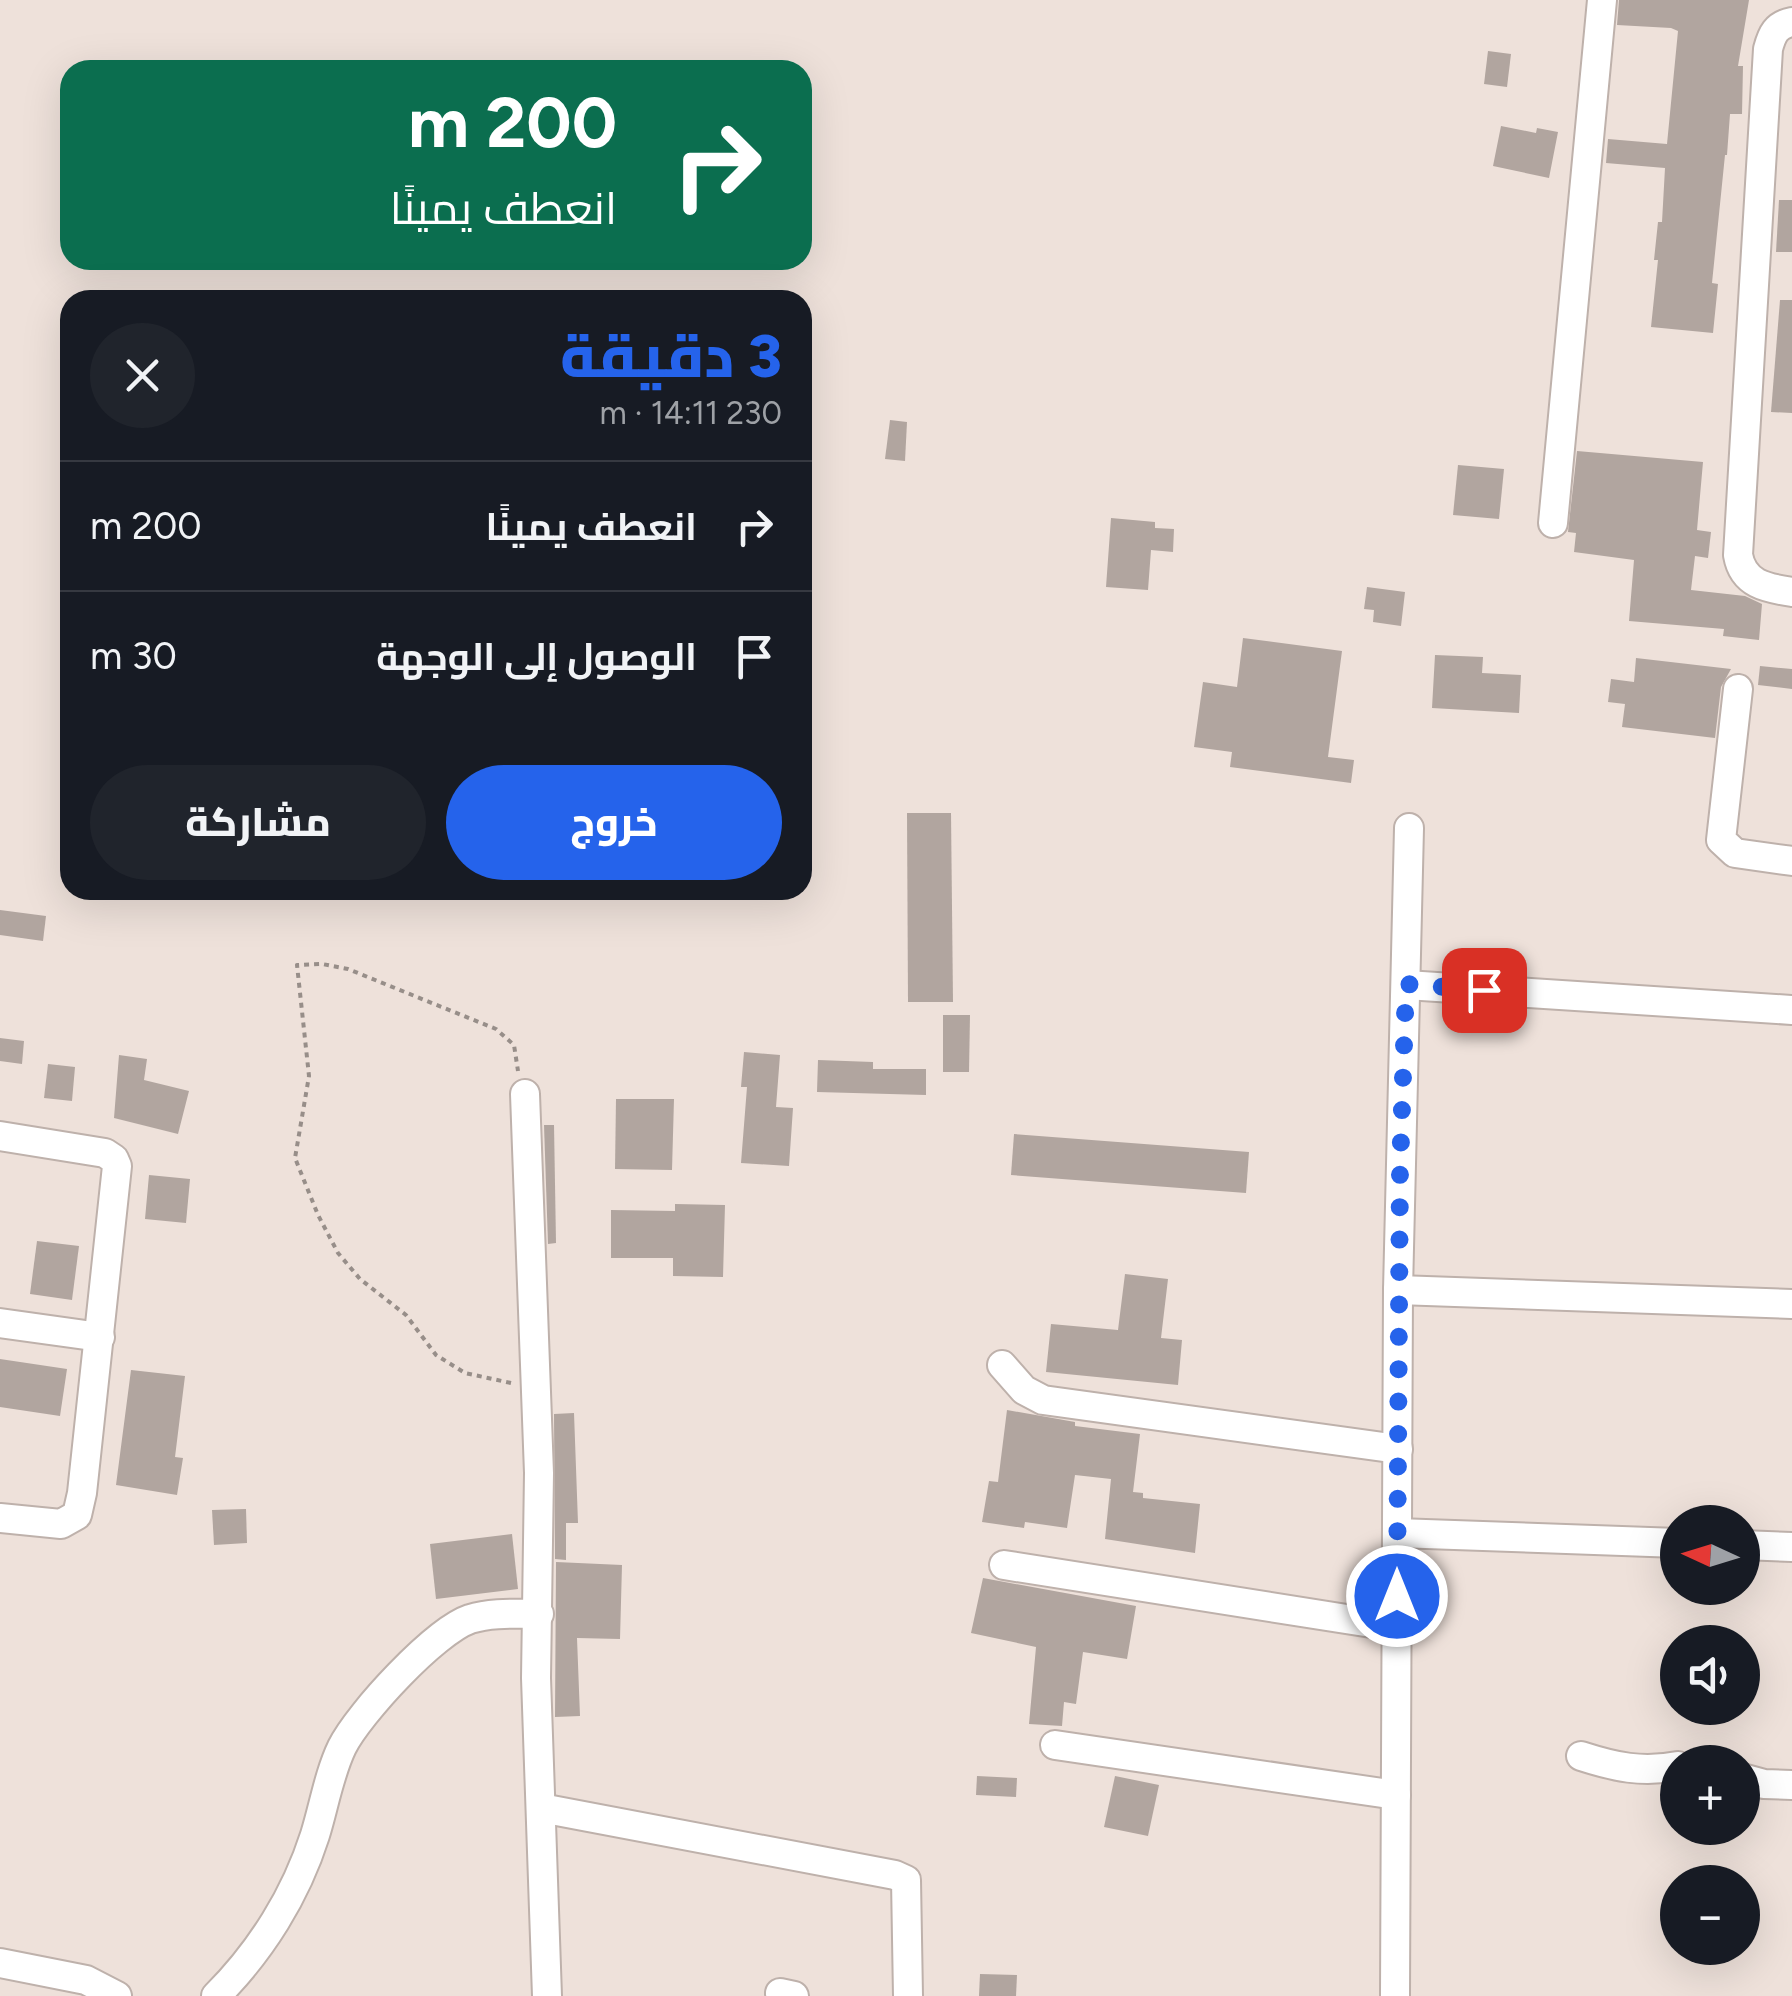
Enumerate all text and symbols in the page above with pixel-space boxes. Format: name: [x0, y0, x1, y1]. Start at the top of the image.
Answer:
text: 200 m: [408, 80, 617, 165]
icon: right: [652, 100, 782, 230]
text: انعطف يمينًا: [390, 181, 617, 235]
text: 3 دقيقة: [560, 320, 782, 392]
button: close: [90, 323, 195, 428]
text: 230 m · 14:11: [599, 394, 782, 432]
icon: right: [727, 499, 782, 554]
text: 200 m: [90, 503, 202, 549]
text: انعطف يمينًا: [485, 504, 697, 550]
icon: arrive: [727, 629, 782, 684]
text: 30 m: [90, 633, 177, 679]
text: الوصول إلى الوجهة: [376, 634, 697, 680]
button: مشاركة: [90, 765, 426, 880]
button: خروج: [446, 765, 782, 880]
pin: [1442, 948, 1527, 1033]
icon: arrive: [1457, 963, 1512, 1018]
north arrow: [1660, 1505, 1760, 1605]
map controls: [1660, 1505, 1760, 1965]
position arrow: [1345, 1544, 1449, 1648]
button: sound: [1660, 1625, 1760, 1725]
button: +: [1660, 1745, 1760, 1845]
button: −: [1660, 1865, 1760, 1965]

